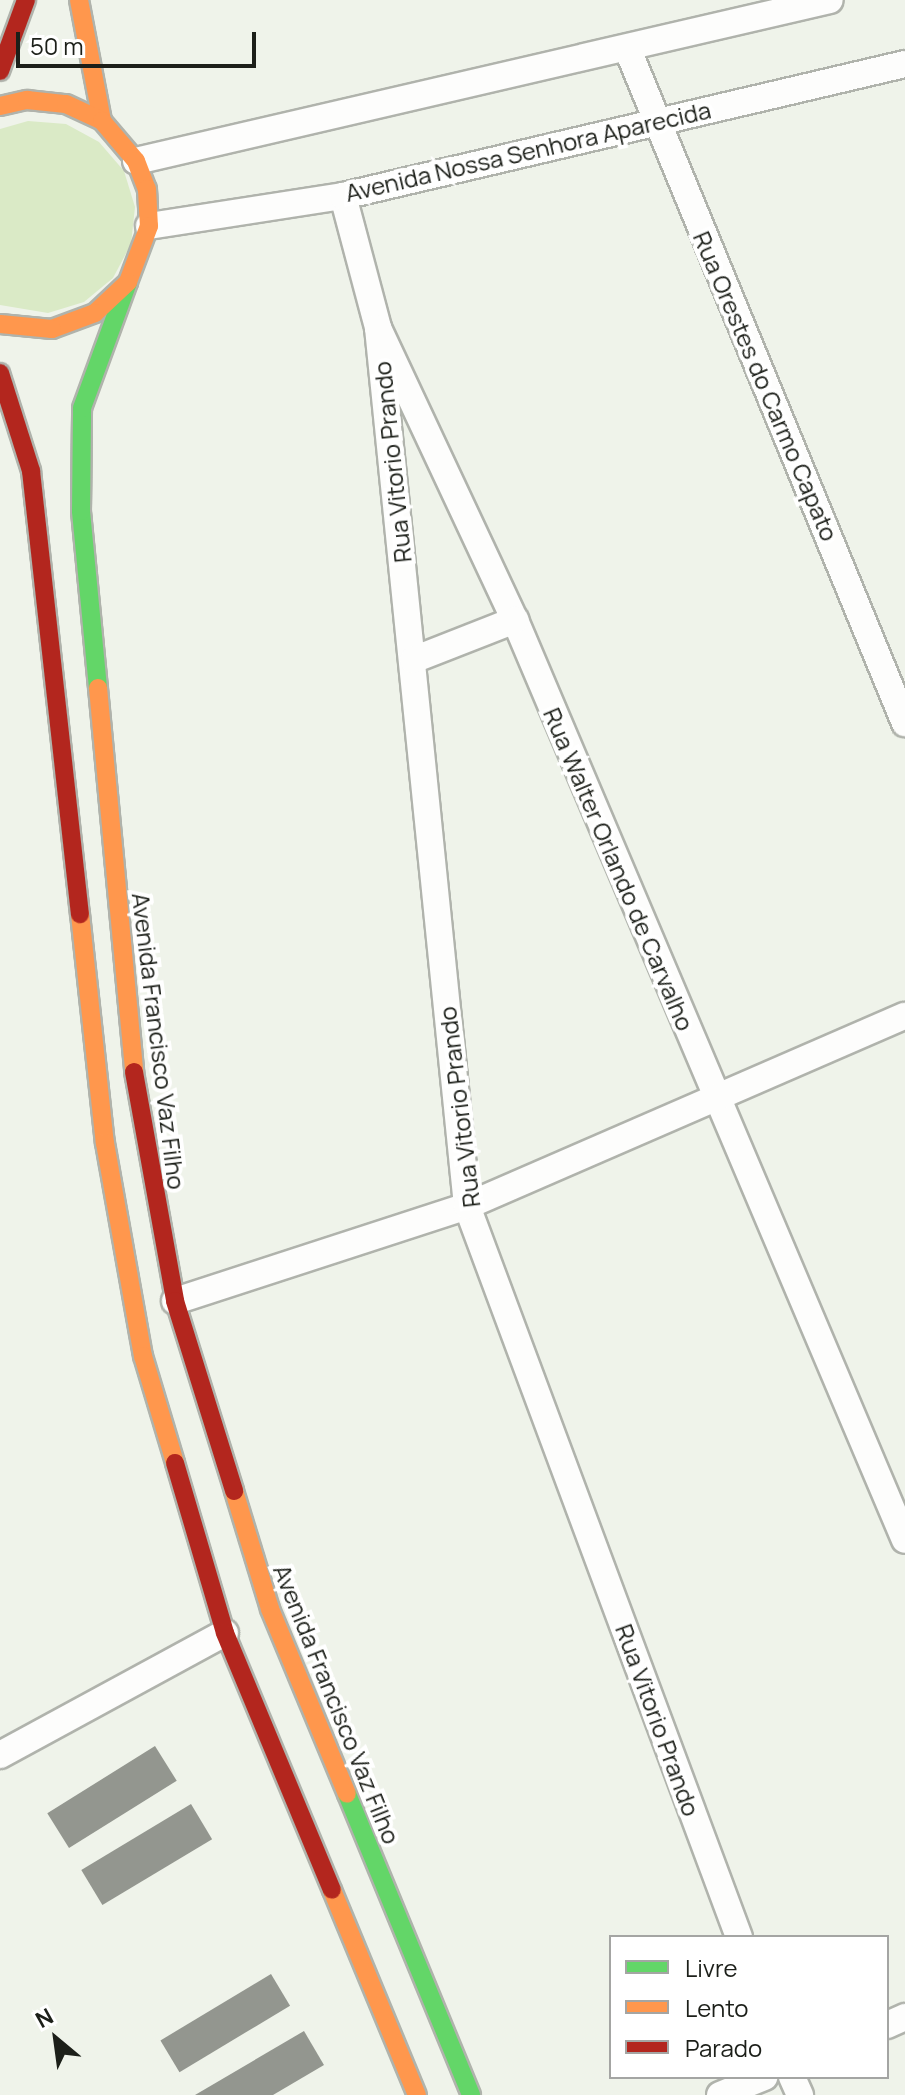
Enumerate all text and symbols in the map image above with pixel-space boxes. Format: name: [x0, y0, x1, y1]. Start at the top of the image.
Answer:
scale bar: [20, 16, 260, 66]
text: 50 m: [30, 29, 84, 62]
street label: Avenida Nossa Senhora Aparecida: [342, 95, 714, 207]
street label: Rua Orestes do Carmo Capato: [688, 227, 844, 545]
street label: Rua Vitorio Prando: [367, 360, 417, 564]
street label: Rua Walter Orlando de Carvalho: [538, 703, 700, 1035]
street label: Avenida Francisco Vaz Filho: [127, 891, 191, 1191]
street label: Rua Vitorio Prando: [432, 1005, 486, 1209]
street label: Avenida Francisco Vaz Filho: [268, 1560, 406, 1848]
street label: Rua Vitorio Prando: [610, 1620, 706, 1820]
legend: [609, 1935, 889, 2079]
text: Livre: [685, 1951, 738, 1984]
text: Lento: [685, 1991, 749, 2024]
north arrow: [16, 1999, 96, 2079]
text: N: [30, 2001, 59, 2035]
text: Parado: [685, 2031, 762, 2064]

